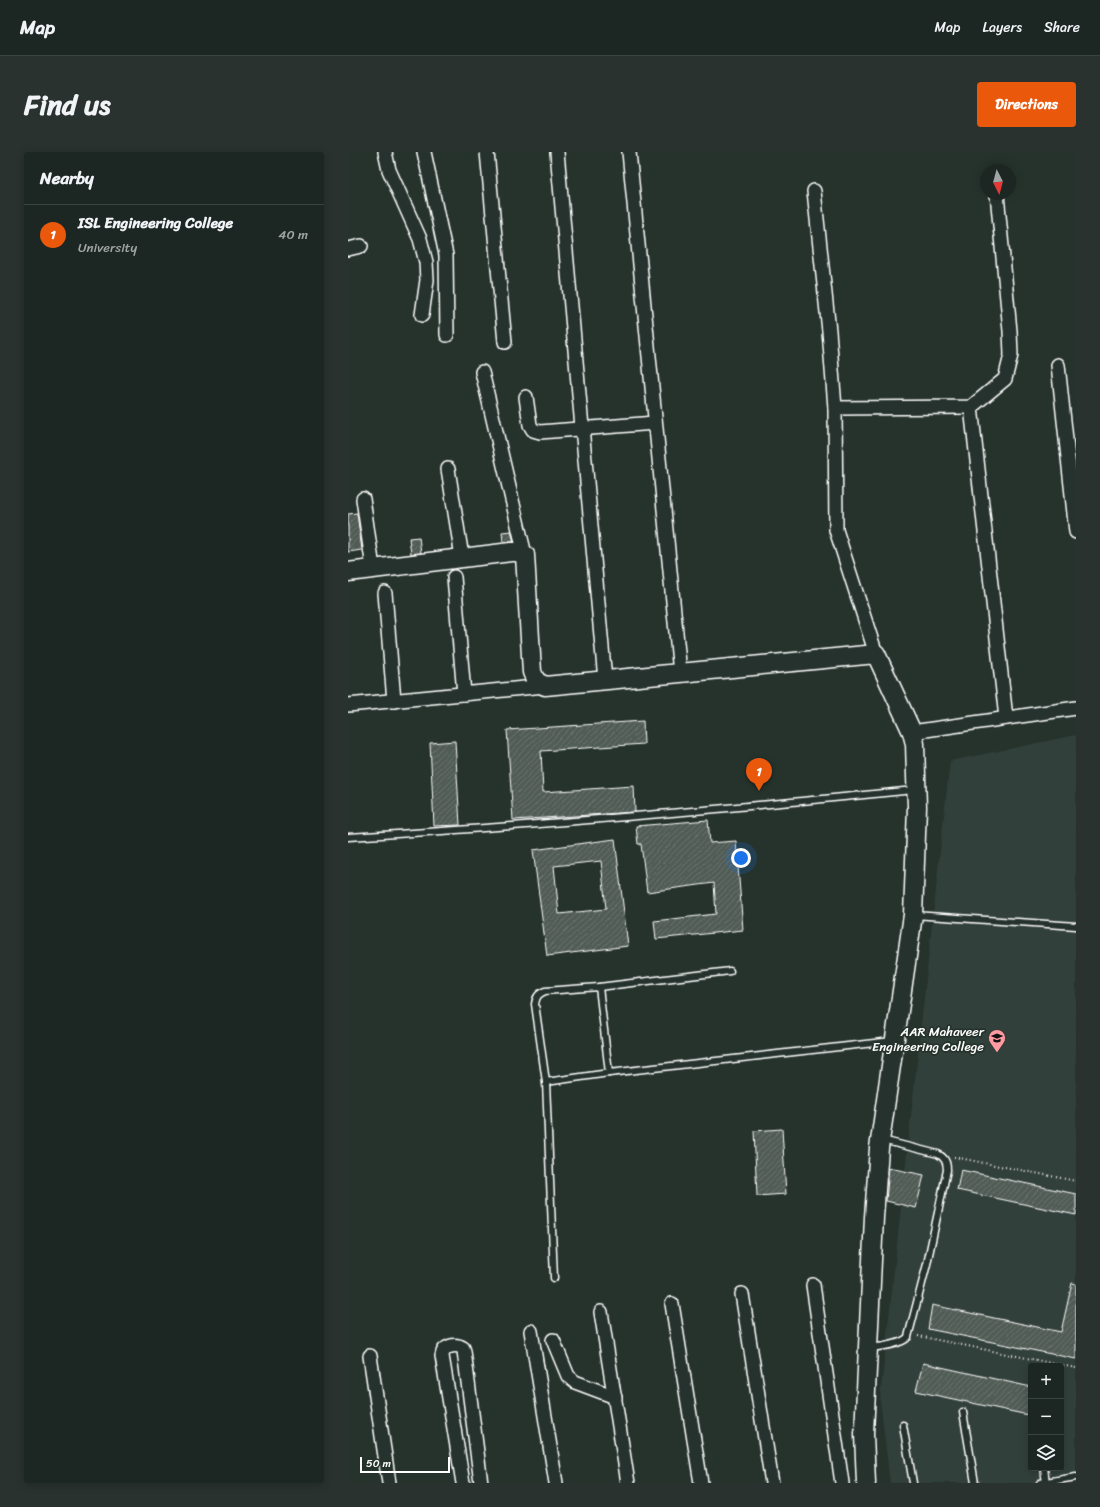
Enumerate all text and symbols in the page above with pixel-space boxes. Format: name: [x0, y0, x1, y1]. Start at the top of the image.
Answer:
text: Map: [20, 11, 55, 44]
text: Map: [935, 15, 960, 40]
text: Layers: [982, 15, 1022, 40]
text: Share: [1044, 15, 1080, 40]
text: Find us: [24, 80, 111, 129]
button: Directions: [977, 82, 1076, 127]
text: Nearby: [40, 163, 94, 193]
north arrow: [980, 164, 1016, 200]
text: ISL Engineering College: [78, 210, 233, 236]
text: 1: [50, 223, 56, 246]
text: 40 m: [278, 223, 308, 246]
text: University: [78, 236, 137, 259]
pin: 1: [746, 758, 772, 791]
your location: [731, 848, 751, 868]
place label: AAR Mahaveer Engineering College: [872, 1020, 985, 1058]
school or university icon: AAR Mahaveer Engineering College: [987, 1028, 1007, 1053]
map controls: [1028, 1363, 1064, 1471]
button: +: [1028, 1363, 1064, 1399]
button: −: [1028, 1399, 1064, 1435]
button: layers: [1028, 1435, 1064, 1471]
text: 50 m: [366, 1454, 391, 1473]
scale bar: [360, 1455, 450, 1474]

